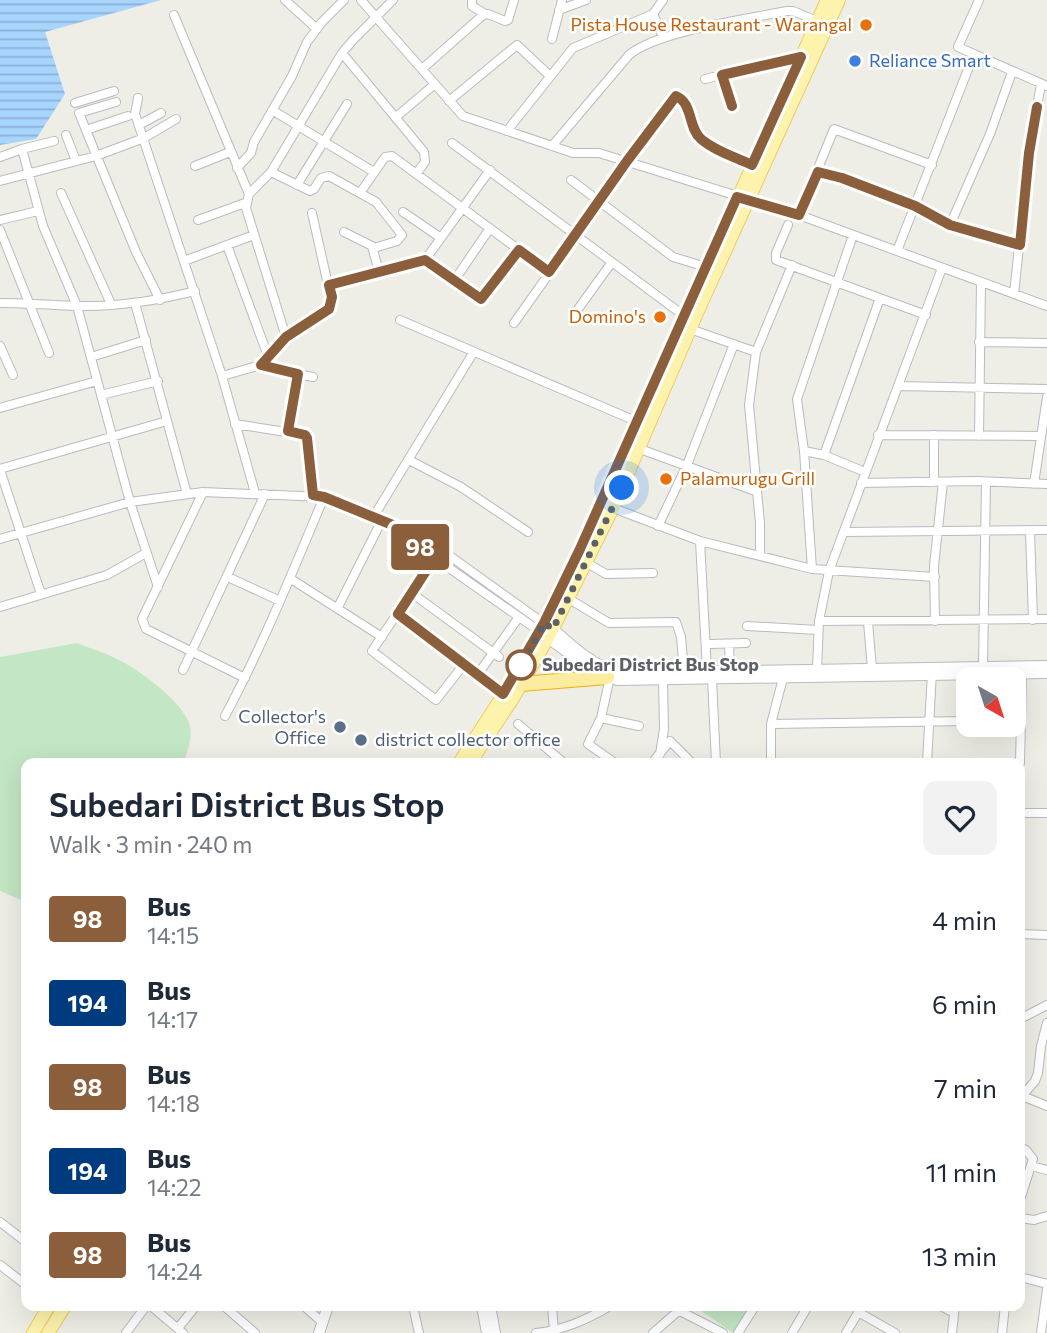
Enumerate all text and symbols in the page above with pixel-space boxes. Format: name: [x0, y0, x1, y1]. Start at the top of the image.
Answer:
place label: Pista House Restaurant - Warangal: [571, 13, 852, 35]
marker: Pista House Restaurant - Warangal: [858, 17, 874, 33]
place label: Reliance Smart: [869, 49, 991, 71]
marker: Reliance Smart: [847, 53, 863, 69]
place label: Domino's: [569, 305, 646, 327]
marker: Domino's: [652, 309, 668, 325]
place label: Palamurugu Grill: [680, 467, 815, 489]
your location: [604, 470, 639, 505]
marker: Palamurugu Grill: [658, 471, 674, 487]
line badge: 98: [388, 524, 452, 570]
text: 98: [405, 532, 435, 561]
marker: Subedari District Bus Stop: [506, 650, 536, 680]
place label: Subedari District Bus Stop: [542, 653, 759, 675]
north arrow: [956, 667, 1026, 737]
map controls: [956, 667, 1026, 737]
place label: Collector's Office: [238, 705, 326, 748]
marker: Collector's Office: [332, 719, 348, 735]
place label: district collector office: [375, 728, 560, 750]
marker: district collector office: [353, 732, 369, 748]
button: heart: [923, 781, 997, 855]
text: Subedari District Bus Stop: [49, 783, 445, 824]
text: Walk · 3 min · 240 m: [49, 830, 252, 858]
text: Bus: [147, 890, 191, 921]
text: 98: [73, 904, 102, 933]
text: 4 min: [932, 904, 997, 935]
text: 14:15: [147, 921, 199, 949]
text: Bus: [147, 974, 191, 1005]
text: 194: [67, 988, 108, 1017]
text: 6 min: [932, 988, 997, 1019]
text: 14:17: [147, 1005, 198, 1033]
text: Bus: [147, 1058, 191, 1089]
text: 98: [73, 1072, 102, 1101]
text: 7 min: [934, 1072, 997, 1103]
text: 14:18: [147, 1089, 200, 1117]
text: Bus: [147, 1142, 191, 1173]
text: 194: [67, 1156, 108, 1185]
text: 11 min: [926, 1156, 997, 1187]
text: 14:22: [147, 1173, 202, 1201]
text: Bus: [147, 1226, 191, 1257]
text: 98: [73, 1240, 102, 1269]
text: 13 min: [922, 1240, 997, 1271]
text: 14:24: [147, 1257, 202, 1285]

